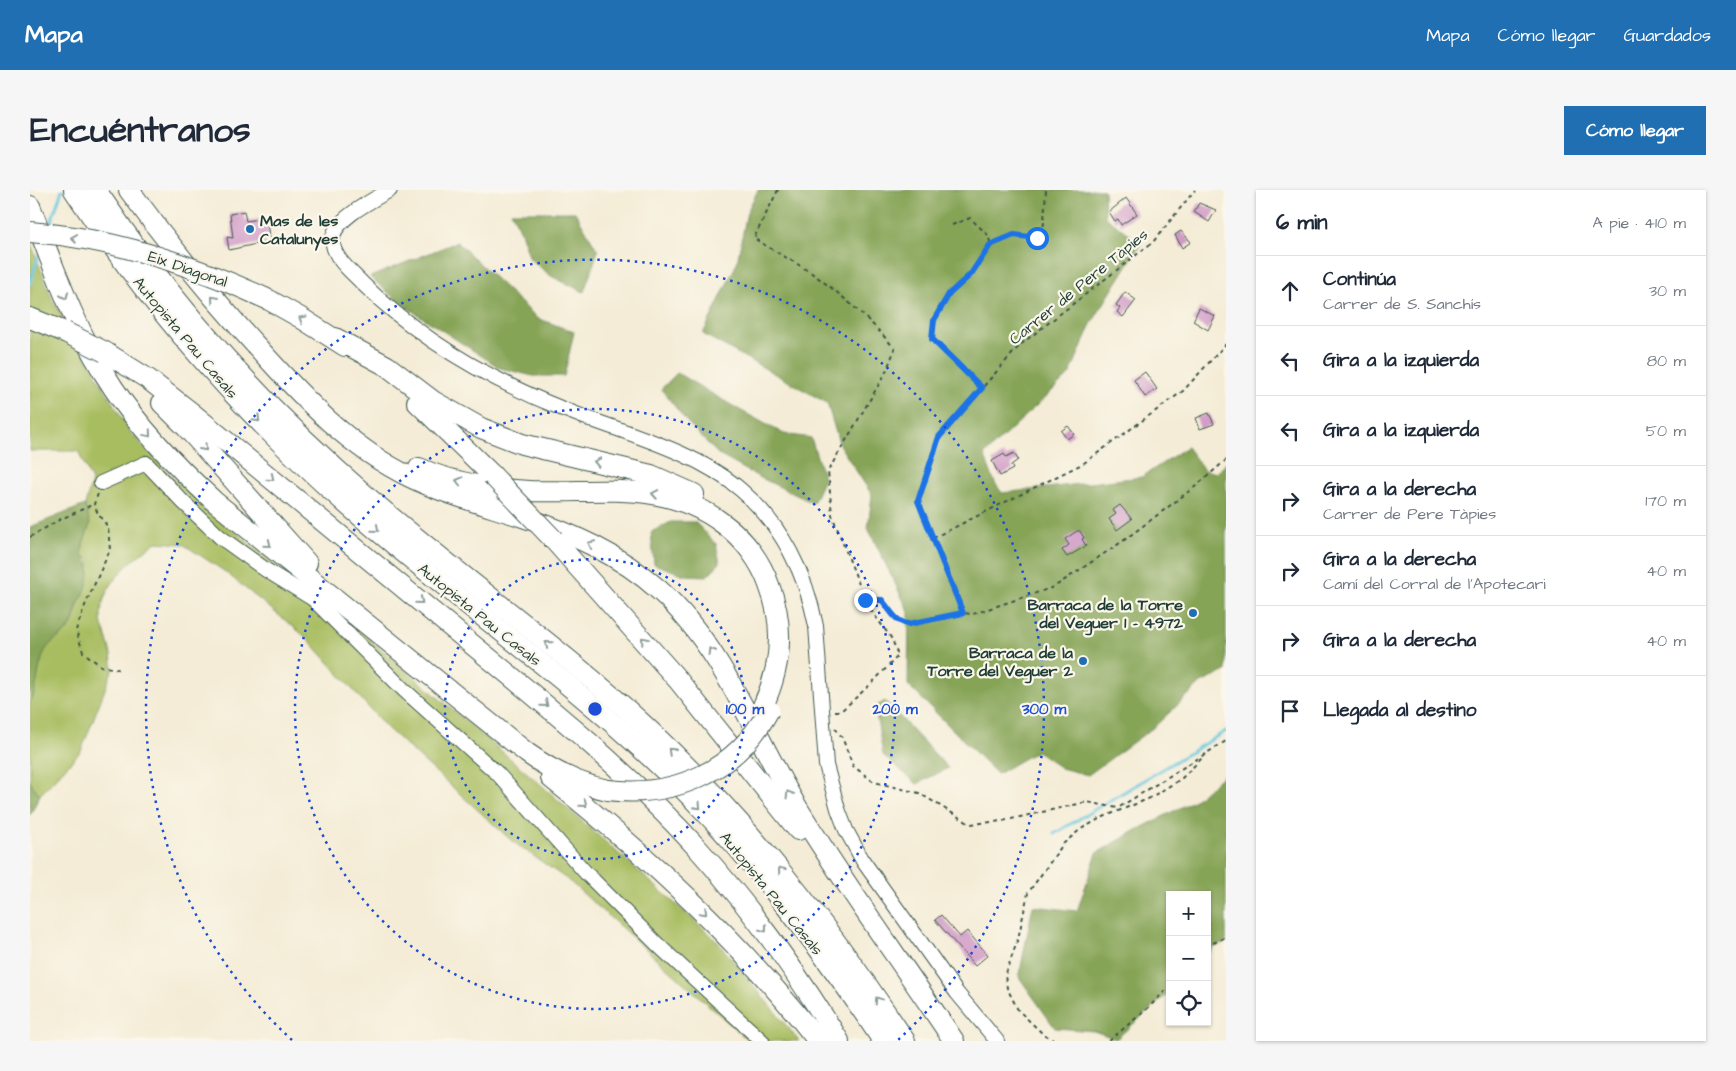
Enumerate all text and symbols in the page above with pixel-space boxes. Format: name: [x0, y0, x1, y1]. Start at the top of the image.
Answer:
text: Mapa: [25, 18, 83, 52]
text: Mapa: [1426, 23, 1470, 48]
text: Cómo llegar: [1498, 23, 1596, 48]
text: Guardados: [1624, 23, 1711, 48]
text: Encuéntranos: [30, 106, 251, 155]
button: Cómo llegar: [1564, 106, 1706, 155]
text: 6 min: [1276, 208, 1328, 237]
place label: Mas de les Catalunyes: [260, 210, 338, 251]
text: A pie · 410 m: [1592, 212, 1686, 234]
marker: Mas de les Catalunyes: [244, 223, 256, 235]
street label: Carrer de Pere Tàpies: [1004, 224, 1153, 350]
route start: [1026, 227, 1049, 250]
one-way arrow: [69, 233, 78, 243]
street label: Eix Diagonal: [145, 245, 230, 294]
text: Continúa: [1323, 266, 1396, 293]
street label: Autopista Pau Casals: [128, 272, 243, 403]
icon: ahead: [1276, 277, 1304, 305]
text: 30 m: [1649, 280, 1686, 302]
one-way arrow: [59, 291, 69, 300]
text: Carrer de S. Sanchís: [1323, 293, 1481, 315]
one-way arrow: [212, 296, 220, 305]
one-way arrow: [299, 315, 308, 325]
icon: left: [1276, 347, 1304, 375]
text: Gira a la izquierda: [1323, 347, 1479, 374]
text: 80 m: [1647, 350, 1686, 372]
one-way arrow: [251, 413, 260, 422]
icon: left: [1276, 417, 1304, 445]
text: Gira a la izquierda: [1323, 417, 1479, 444]
text: 50 m: [1646, 420, 1686, 442]
one-way arrow: [143, 429, 152, 438]
one-way arrow: [198, 442, 207, 451]
one-way arrow: [592, 457, 601, 468]
one-way arrow: [265, 473, 274, 481]
one-way arrow: [455, 476, 463, 486]
text: Gira a la derecha: [1323, 476, 1476, 503]
icon: right: [1276, 487, 1304, 515]
one-way arrow: [651, 489, 660, 499]
text: 170 m: [1645, 490, 1686, 512]
text: Carrer de Pere Tàpies: [1323, 503, 1496, 525]
one-way arrow: [370, 524, 379, 532]
one-way arrow: [262, 539, 271, 548]
one-way arrow: [587, 540, 596, 551]
text: Gira a la derecha: [1323, 546, 1476, 573]
icon: right: [1276, 557, 1304, 585]
street label: Autopista Pau Casals: [413, 558, 546, 672]
text: 40 m: [1646, 560, 1686, 582]
text: Camí del Corral de l'Apotecari: [1323, 573, 1546, 595]
route end: [854, 589, 877, 612]
place label: Barraca de la Torre del Veguer 1 - 4972: [1027, 594, 1184, 636]
one-way arrow: [414, 595, 423, 604]
marker: Barraca de la Torre del Veguer 1 - 4972: [1187, 607, 1199, 619]
icon: right: [1276, 627, 1304, 655]
text: Gira a la derecha: [1323, 627, 1476, 654]
text: 40 m: [1646, 630, 1686, 652]
one-way arrow: [641, 636, 650, 645]
one-way arrow: [545, 640, 554, 649]
place label: Barraca de la Torre del Veguer 2: [926, 642, 1074, 684]
one-way arrow: [707, 648, 717, 657]
marker: Barraca de la Torre del Veguer 2: [1077, 655, 1089, 667]
icon: arrive: [1276, 697, 1304, 725]
text: Llegada al destino: [1323, 697, 1476, 724]
one-way arrow: [539, 699, 548, 707]
text: 100 m: [726, 699, 765, 720]
text: 200 m: [871, 699, 918, 720]
text: 300 m: [1021, 699, 1066, 720]
centre of rings: [586, 700, 604, 718]
one-way arrow: [667, 748, 676, 757]
one-way arrow: [786, 790, 796, 799]
one-way arrow: [578, 798, 587, 807]
one-way arrow: [692, 800, 701, 809]
street label: Autopista Pau Casals: [714, 827, 828, 960]
one-way arrow: [778, 867, 787, 876]
map controls: [1166, 891, 1211, 1026]
button: +: [1166, 891, 1211, 936]
one-way arrow: [699, 907, 708, 916]
one-way arrow: [759, 924, 768, 933]
button: −: [1166, 936, 1211, 981]
button: locate: [1166, 981, 1211, 1026]
one-way arrow: [875, 997, 884, 1006]

